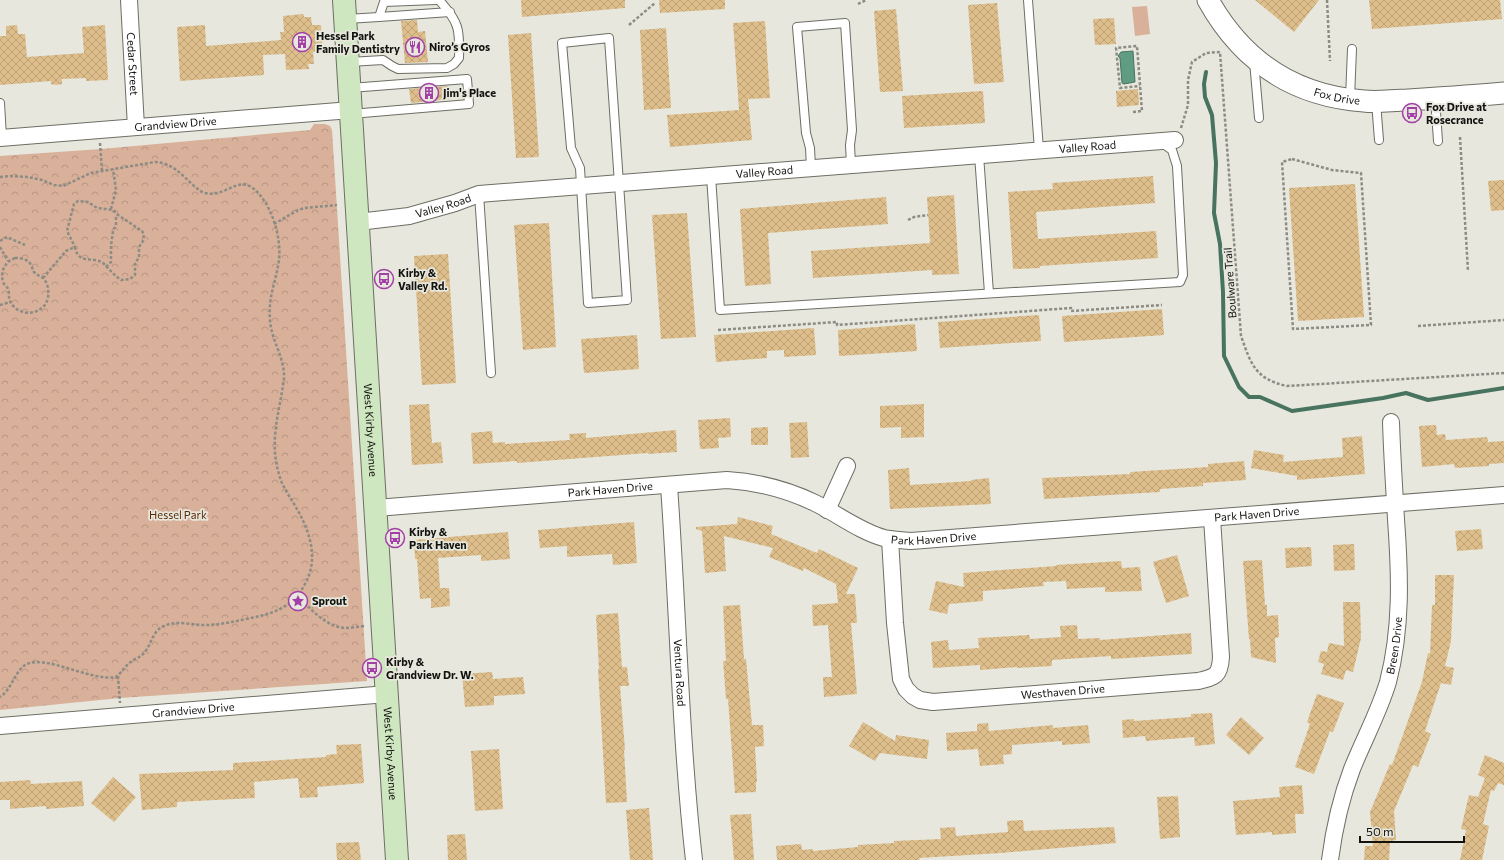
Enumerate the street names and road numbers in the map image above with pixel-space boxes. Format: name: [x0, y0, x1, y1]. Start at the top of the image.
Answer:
street label: Cedar Street: [125, 32, 141, 96]
street label: Fox Drive: [1312, 85, 1361, 107]
street label: Grandview Drive: [134, 114, 217, 133]
street label: Valley Road: [1058, 138, 1117, 155]
street label: Valley Road: [735, 163, 794, 180]
street label: Valley Road: [414, 191, 473, 220]
street label: Boulware Trail: [1221, 247, 1238, 319]
street label: West Kirby Avenue: [362, 383, 380, 477]
street label: Park Haven Drive: [567, 479, 653, 499]
street label: Park Haven Drive: [1214, 504, 1300, 523]
street label: Park Haven Drive: [890, 529, 977, 547]
street label: Breen Drive: [1383, 616, 1404, 675]
street label: Ventura Road: [672, 639, 688, 707]
street label: Westhaven Drive: [1020, 681, 1105, 701]
street label: Grandview Drive: [152, 700, 235, 719]
street label: West Kirby Avenue: [382, 707, 400, 801]

